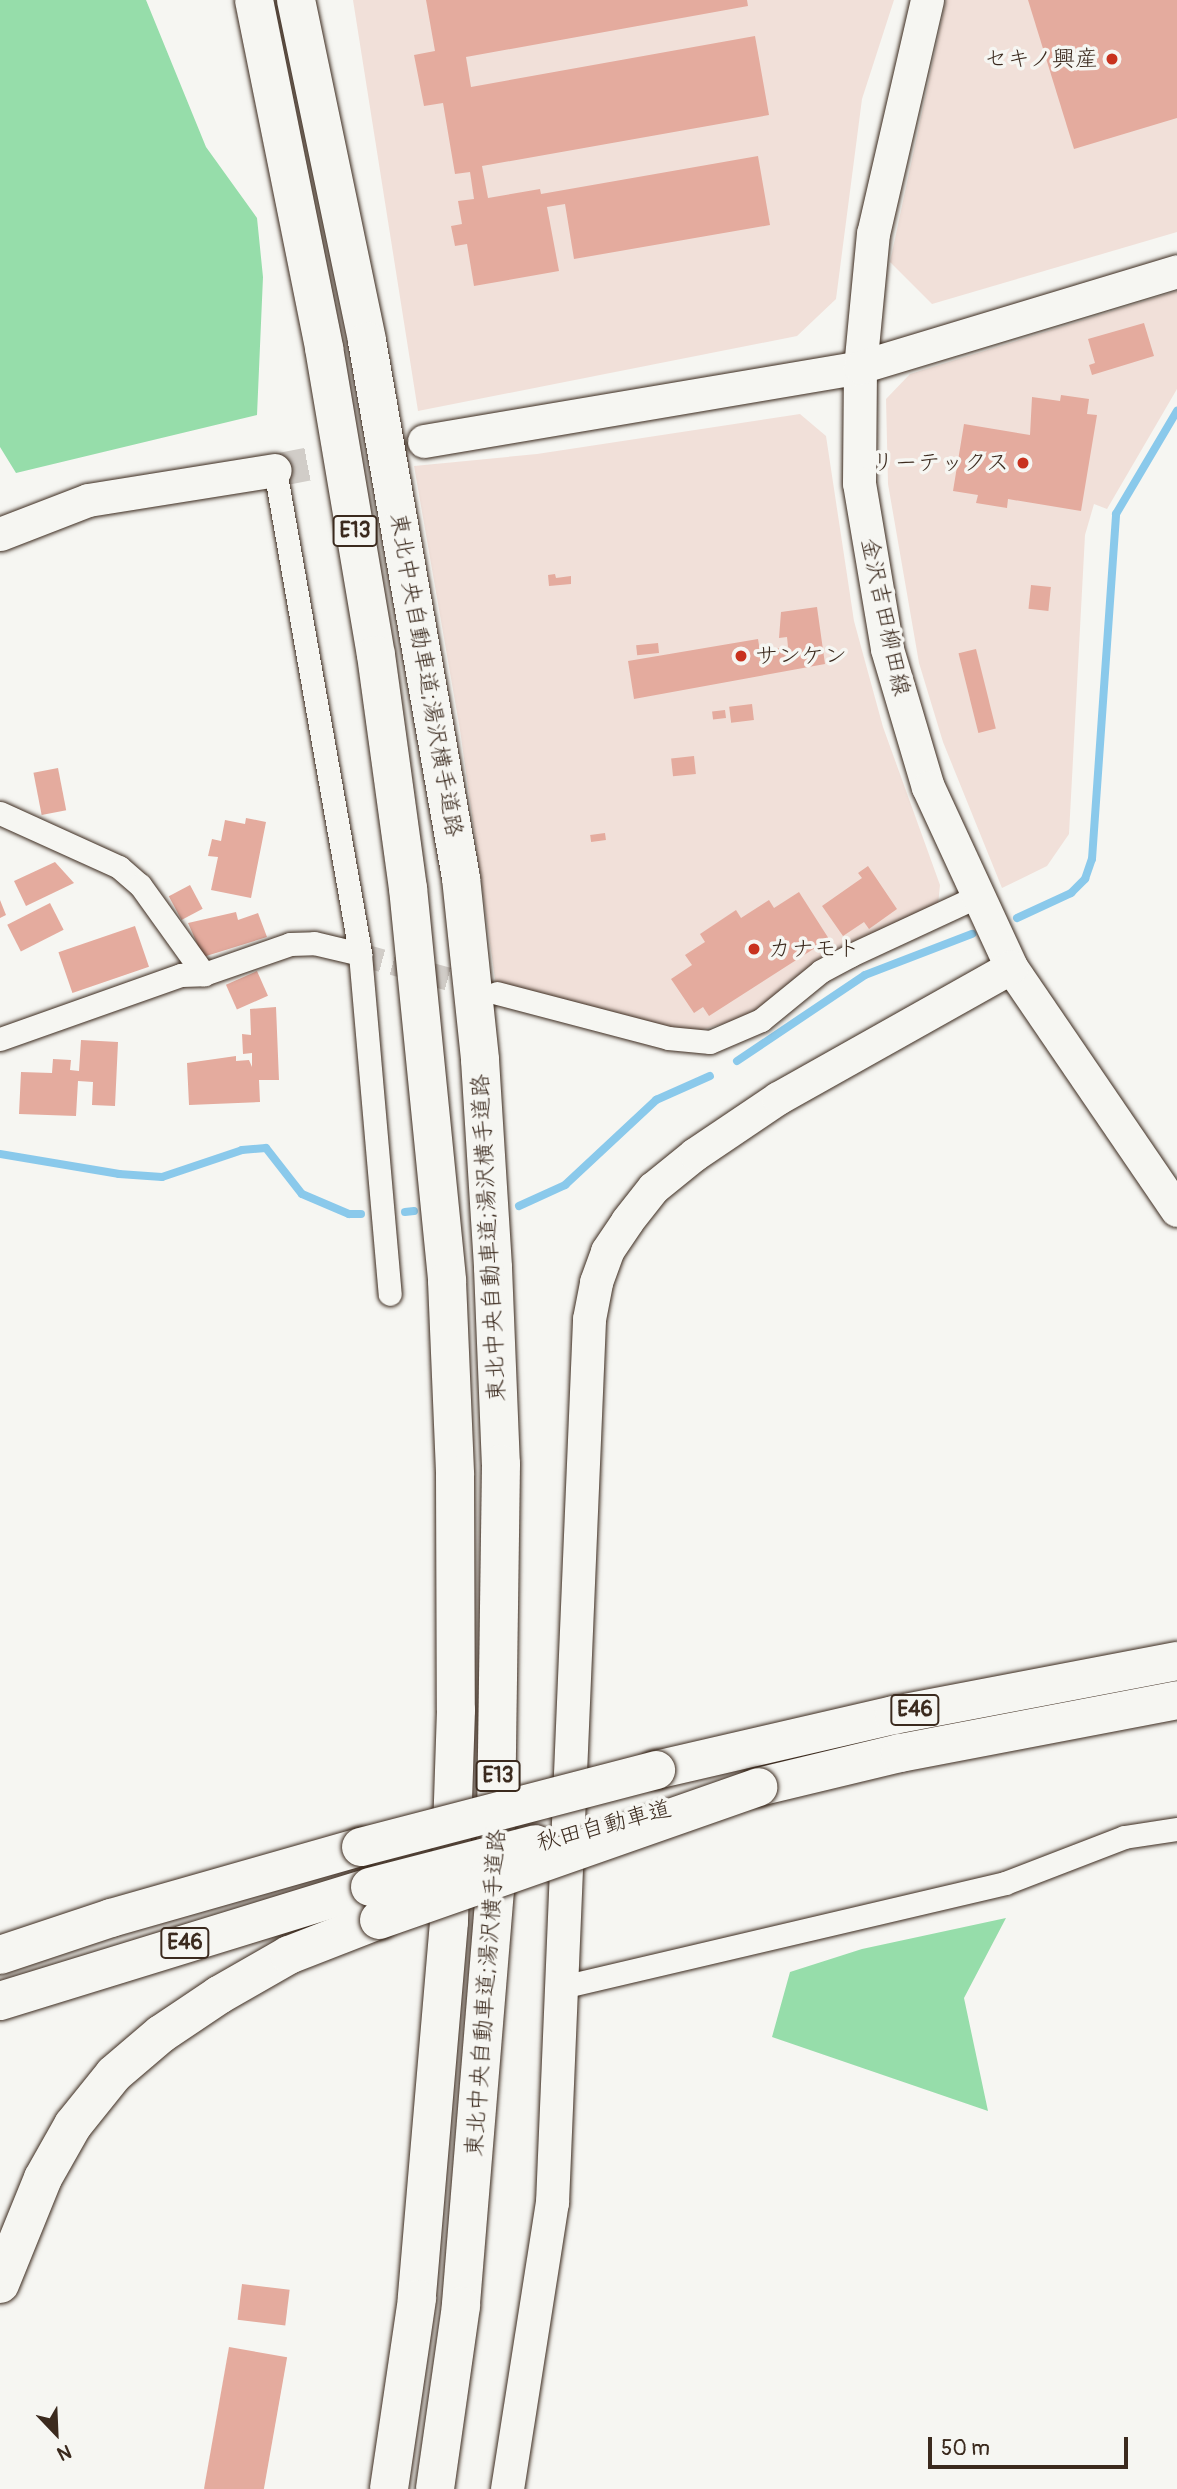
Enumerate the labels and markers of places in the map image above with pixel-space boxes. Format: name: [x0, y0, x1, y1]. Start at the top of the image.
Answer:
place label: セキノ興産: [983, 45, 1098, 73]
marker: セキノ興産: [1104, 51, 1120, 67]
place label: リーテックス: [871, 449, 1009, 477]
marker: リーテックス: [1015, 455, 1031, 471]
place label: サンケン: [755, 642, 847, 670]
marker: サンケン: [733, 648, 749, 664]
place label: カナモト: [768, 935, 860, 963]
marker: カナモト: [746, 941, 762, 957]

